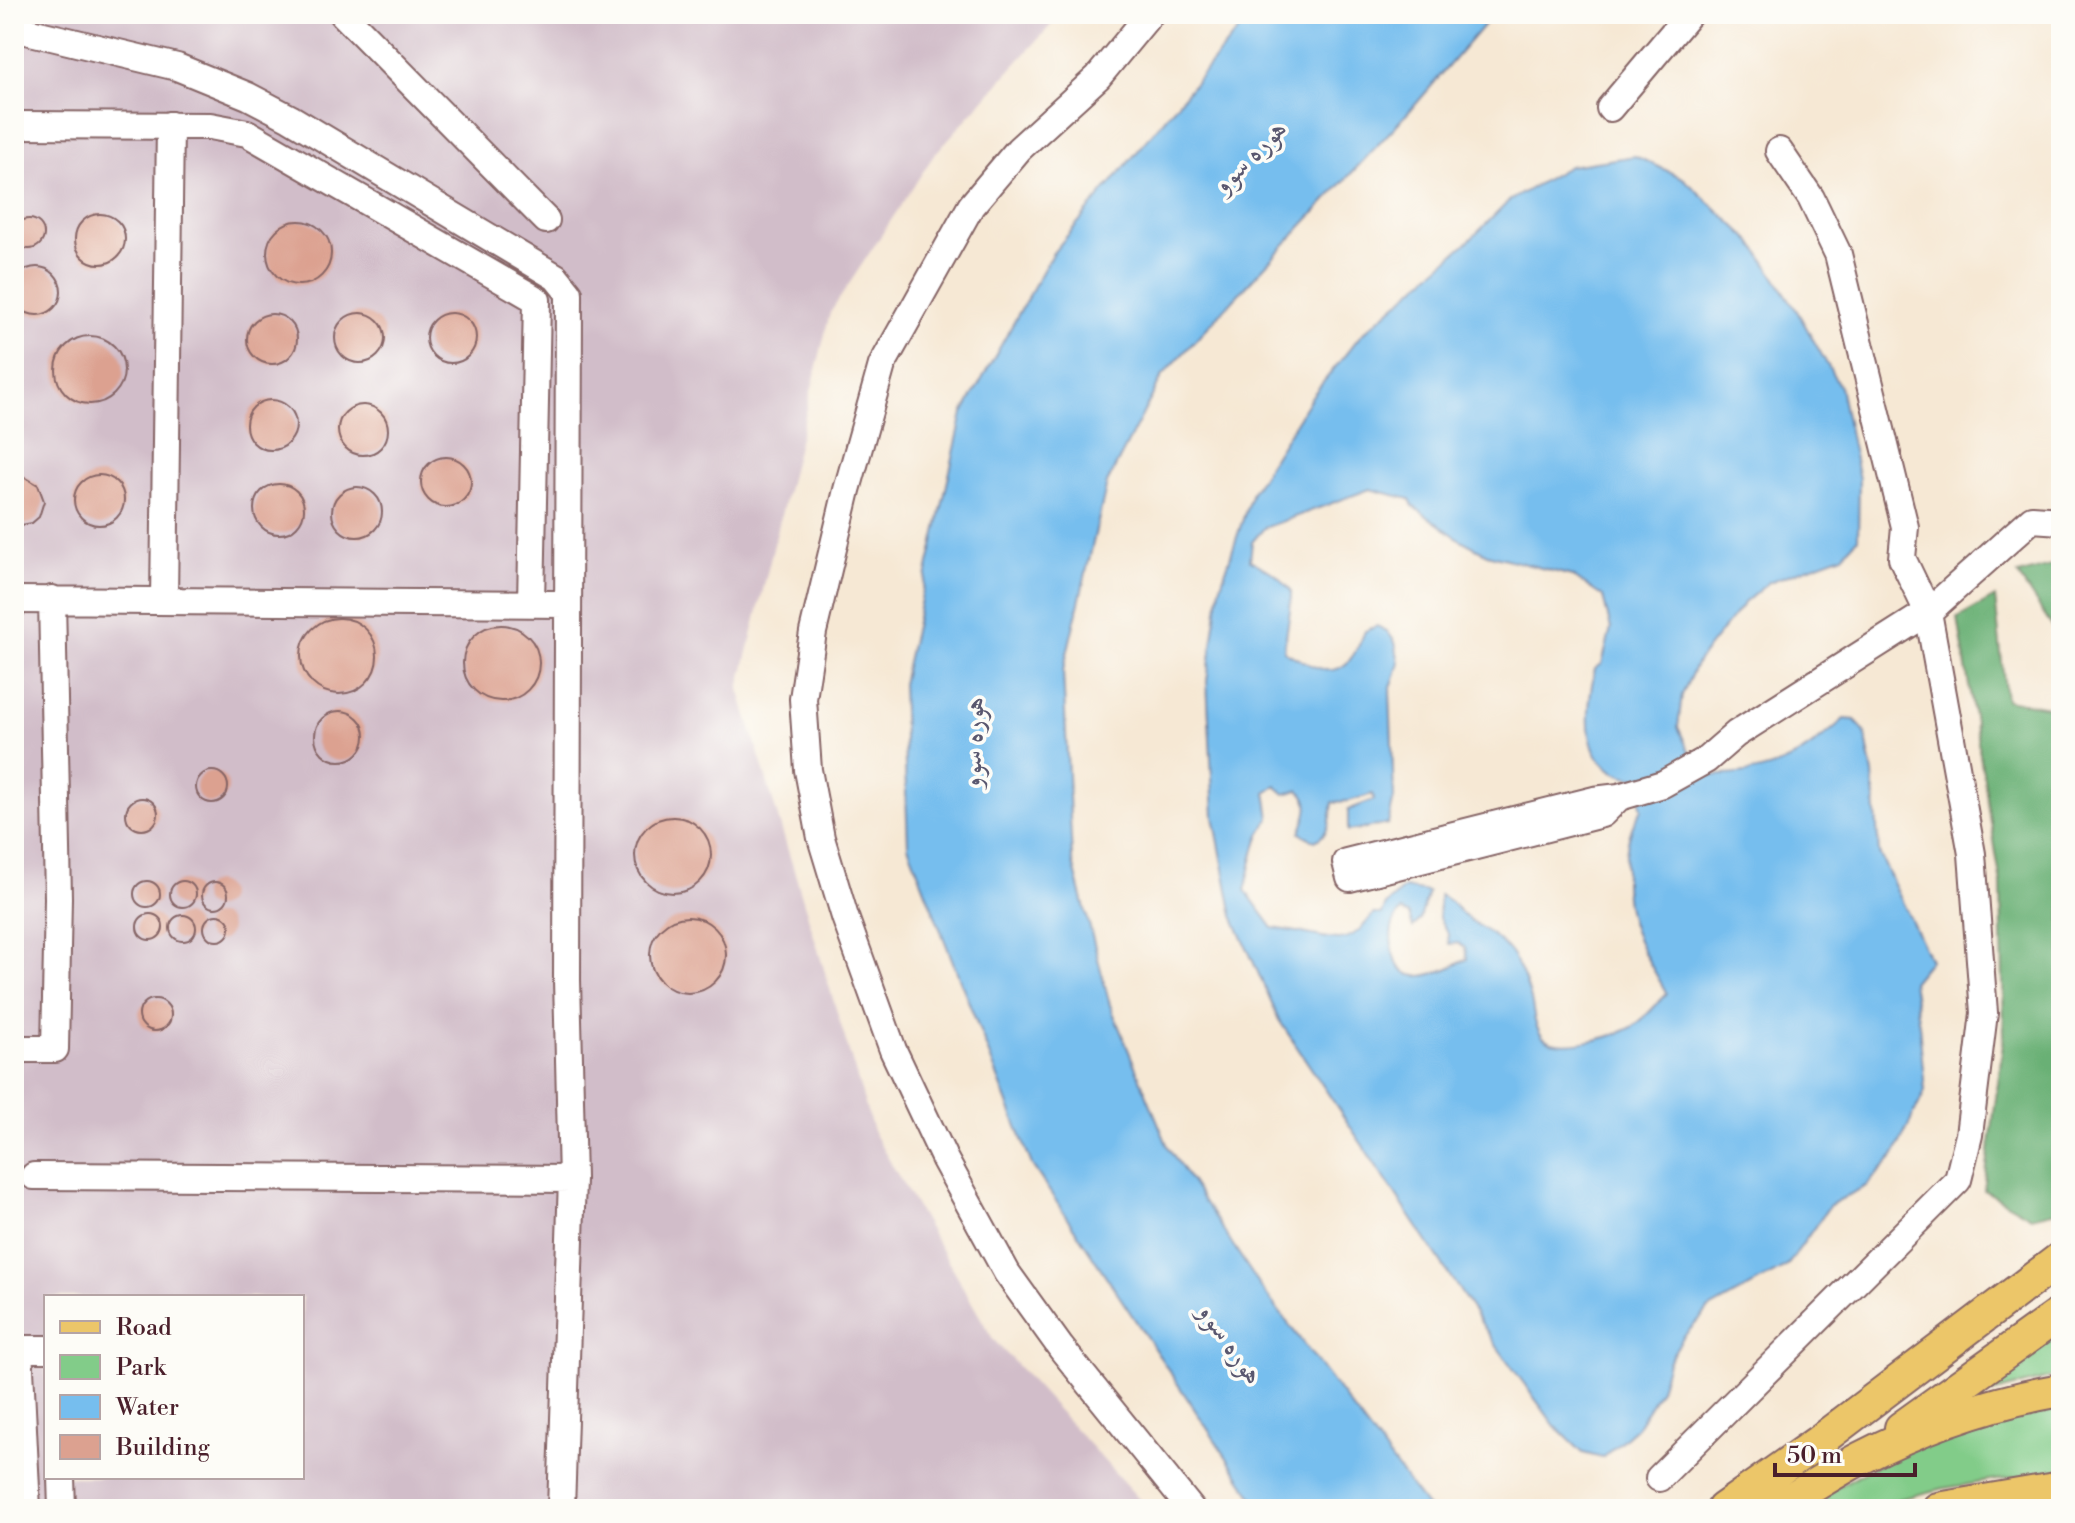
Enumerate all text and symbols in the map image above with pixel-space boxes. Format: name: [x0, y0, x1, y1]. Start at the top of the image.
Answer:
water label: هوره سوو: [1202, 110, 1296, 204]
water label: هوره سوو: [952, 695, 994, 791]
water label: هوره سوو: [1188, 1294, 1273, 1393]
legend: [44, 1295, 304, 1479]
text: Road: [116, 1313, 172, 1343]
text: Park: [116, 1353, 167, 1383]
text: Water: [115, 1393, 179, 1423]
scale bar: [1775, 1427, 1915, 1477]
text: Building: [115, 1433, 210, 1463]
text: 50 m: [1787, 1441, 1842, 1471]

